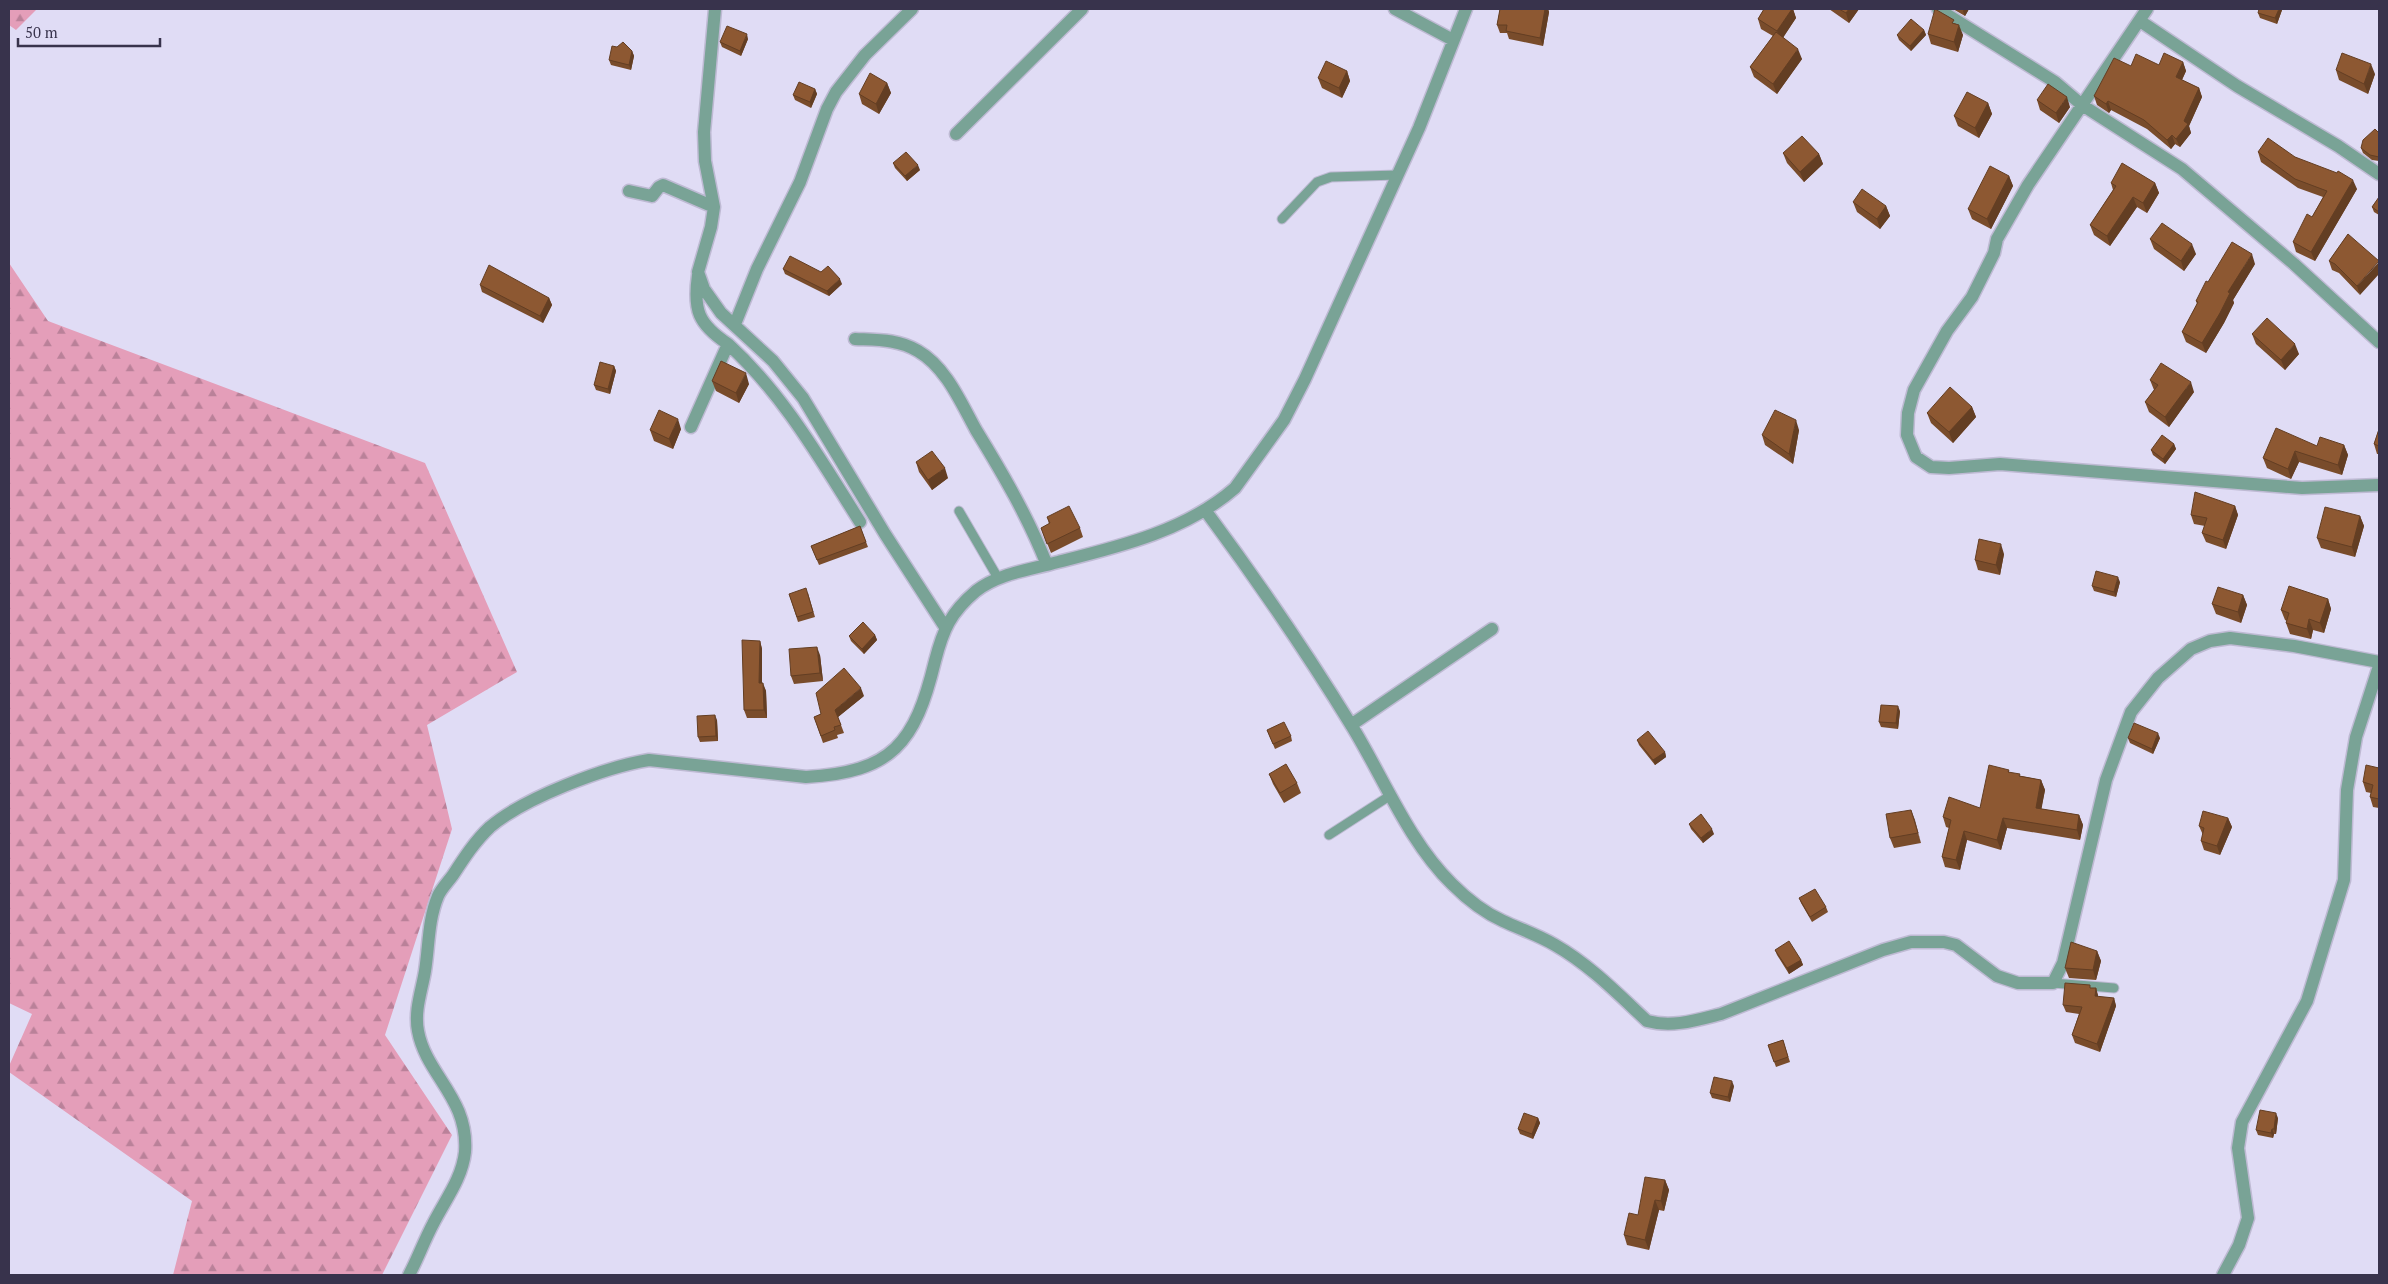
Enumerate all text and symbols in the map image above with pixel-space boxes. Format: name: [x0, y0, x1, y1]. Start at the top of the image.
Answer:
scale bar: [18, 15, 160, 47]
text: 50 m: [25, 22, 58, 42]

